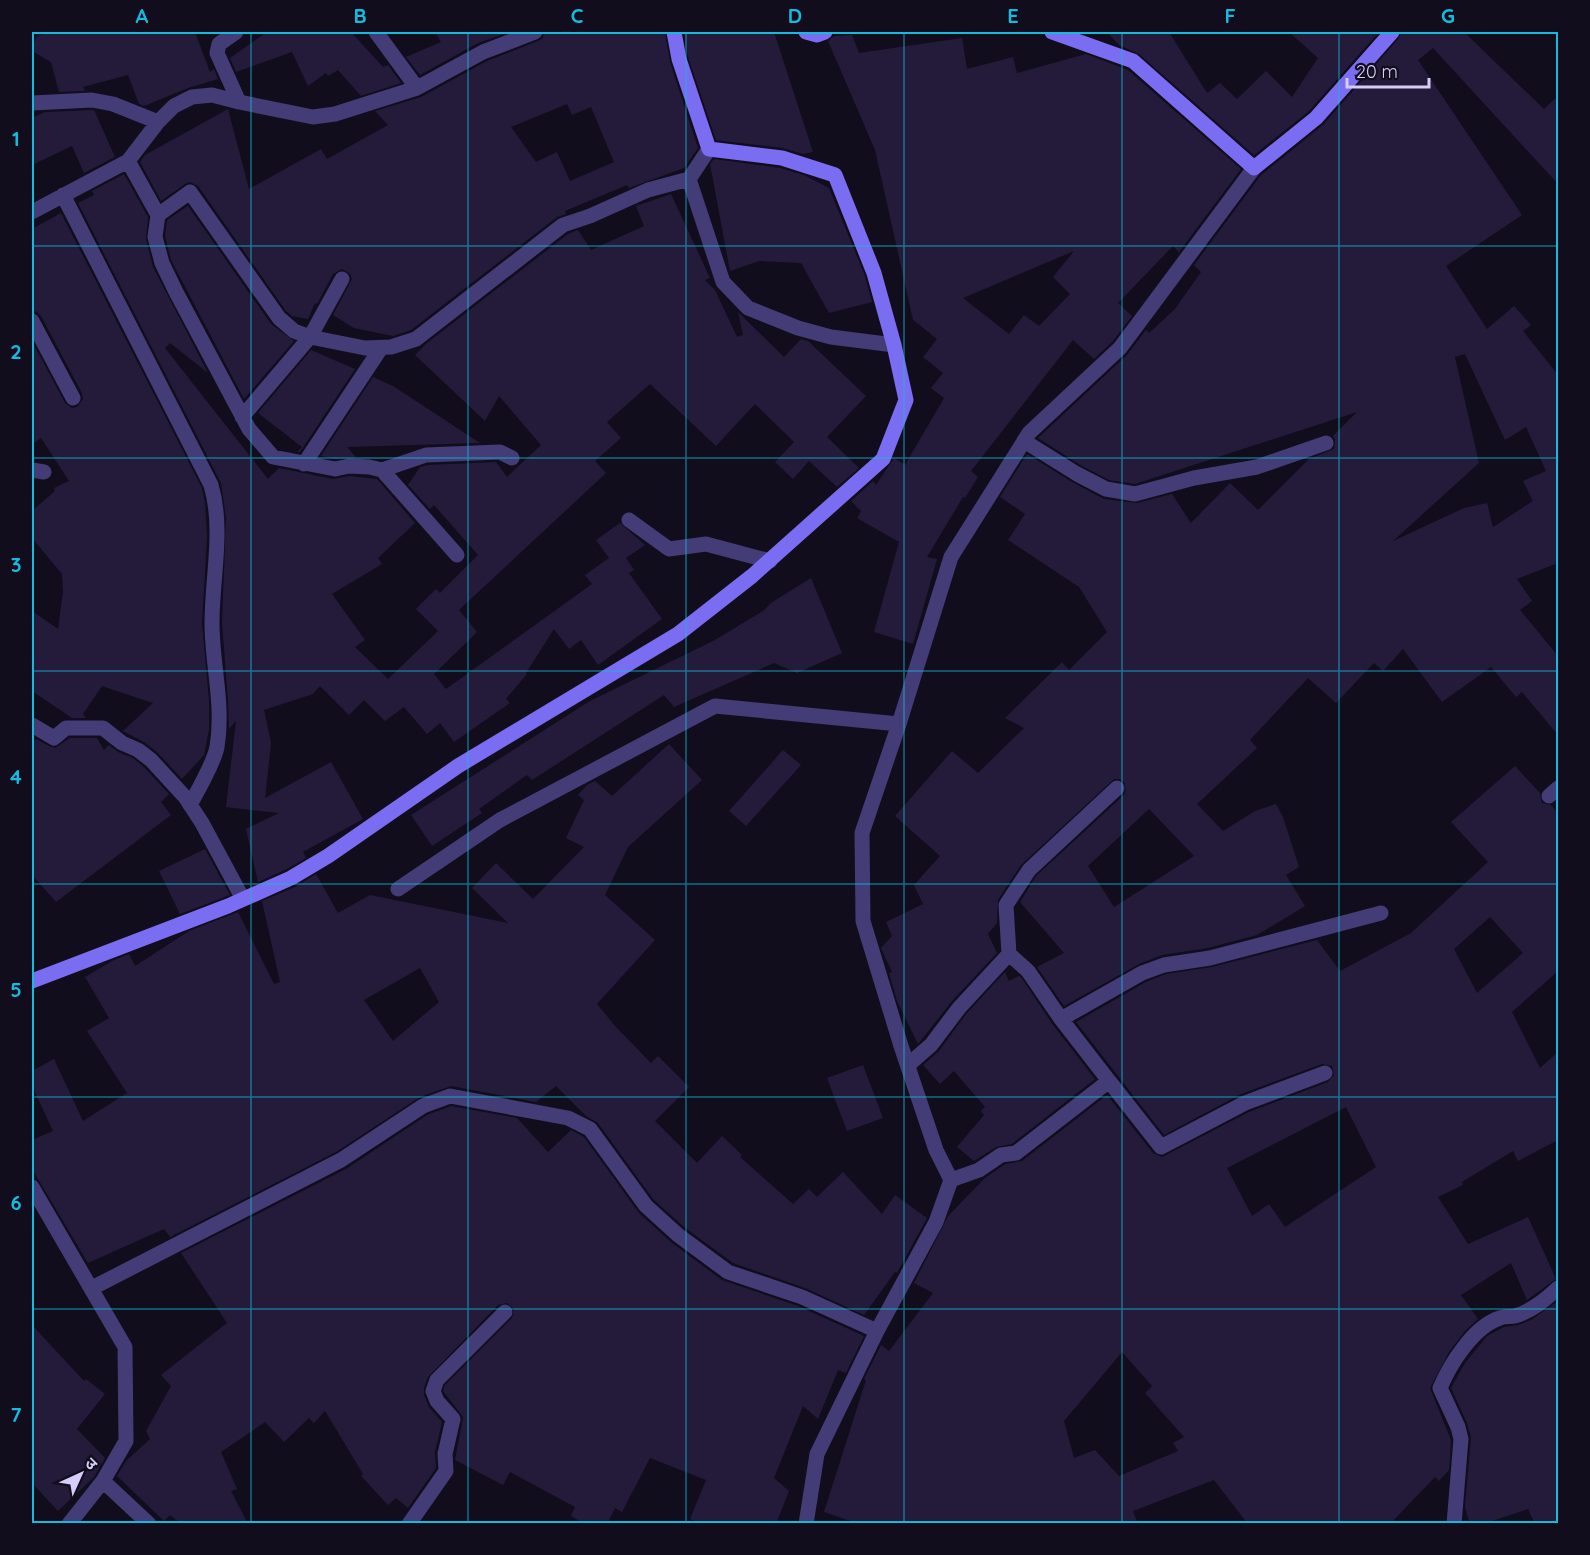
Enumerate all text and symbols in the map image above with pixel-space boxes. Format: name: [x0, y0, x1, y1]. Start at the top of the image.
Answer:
text: A: [136, 3, 149, 28]
text: B: [353, 3, 367, 28]
text: C: [571, 3, 584, 28]
text: D: [788, 3, 802, 28]
text: E: [1007, 3, 1019, 28]
text: F: [1224, 3, 1236, 28]
text: G: [1441, 3, 1455, 28]
scale bar: [1347, 51, 1430, 89]
text: 20 m: [1356, 60, 1398, 83]
text: 1: [12, 126, 20, 151]
text: 2: [10, 339, 22, 364]
text: 3: [11, 552, 21, 577]
text: 4: [10, 764, 22, 789]
text: 5: [10, 977, 22, 1002]
text: 6: [10, 1190, 22, 1215]
text: 7: [11, 1402, 22, 1427]
north arrow: [51, 1444, 111, 1504]
text: उ: [81, 1453, 102, 1474]

